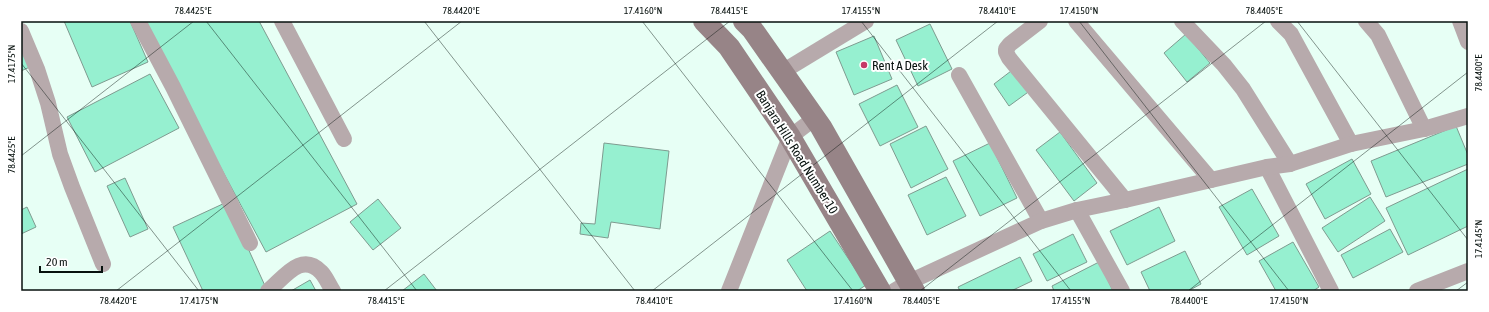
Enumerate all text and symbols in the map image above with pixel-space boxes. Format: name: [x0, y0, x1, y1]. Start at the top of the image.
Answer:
text: 78.4425°E: [175, 5, 212, 16]
text: 78.4420°E: [443, 5, 480, 16]
text: 17.4160°N: [624, 5, 662, 16]
text: 78.4415°E: [711, 5, 748, 16]
text: 17.4155°N: [842, 5, 880, 16]
text: 78.4410°E: [979, 5, 1016, 16]
text: 17.4150°N: [1060, 5, 1098, 16]
text: 78.4405°E: [1246, 5, 1283, 16]
text: 17.4175°N: [6, 45, 17, 83]
text: 78.4400°E: [1473, 54, 1484, 92]
place label: Rent A Desk: [872, 58, 928, 73]
marker: Rent A Desk: [859, 60, 869, 70]
street label: Banjara Hills Road Number 10: [753, 88, 841, 216]
text: 78.4425°E: [6, 136, 17, 174]
text: 17.4145°N: [1473, 220, 1484, 258]
scale bar: [40, 248, 102, 274]
text: 20 m: [46, 255, 68, 269]
text: 78.4420°E: [100, 295, 137, 306]
text: 17.4175°N: [180, 295, 218, 306]
text: 78.4415°E: [368, 295, 405, 306]
text: 78.4410°E: [636, 295, 673, 306]
text: 17.4160°N: [834, 295, 872, 306]
text: 78.4405°E: [903, 295, 940, 306]
text: 17.4155°N: [1052, 295, 1090, 306]
text: 78.4400°E: [1171, 295, 1208, 306]
text: 17.4150°N: [1270, 295, 1308, 306]

